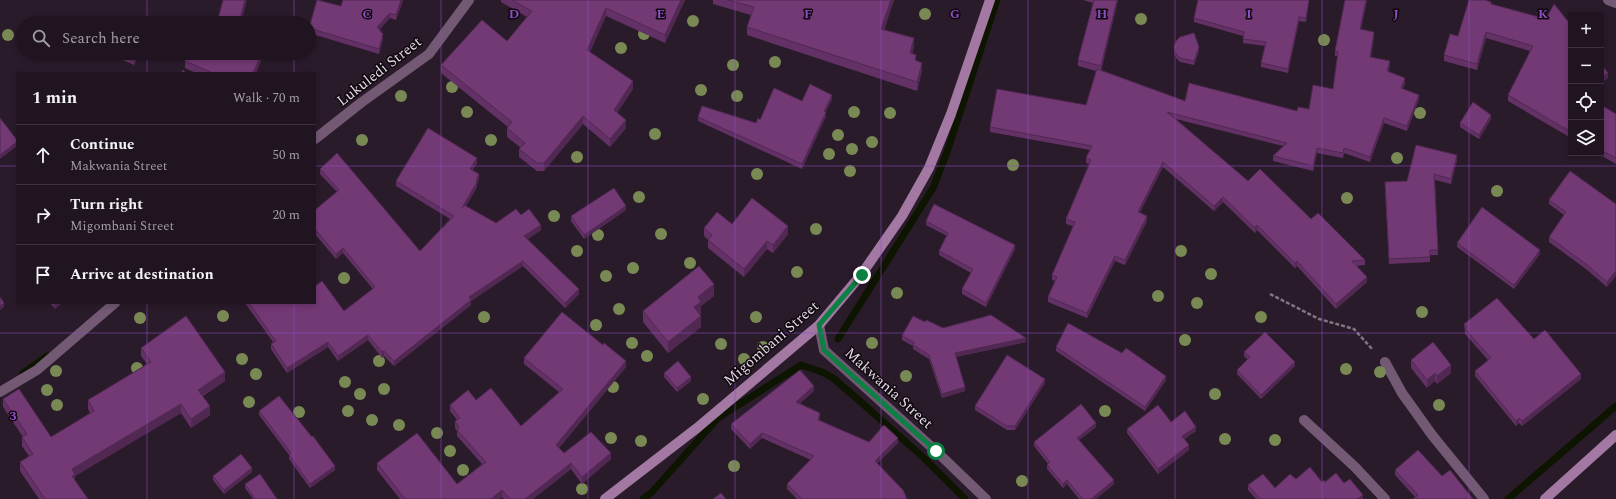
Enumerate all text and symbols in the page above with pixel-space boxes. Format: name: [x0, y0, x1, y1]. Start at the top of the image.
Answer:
text: C: [362, 4, 372, 24]
text: D: [509, 4, 519, 24]
text: E: [657, 4, 666, 24]
text: F: [804, 4, 812, 24]
text: G: [950, 4, 960, 24]
text: H: [1097, 4, 1108, 24]
text: I: [1246, 4, 1252, 24]
text: J: [1393, 4, 1399, 24]
text: K: [1538, 4, 1548, 24]
map controls: [1568, 12, 1604, 156]
button: +: [1568, 12, 1604, 48]
search box: [16, 16, 316, 60]
icon: search: [30, 27, 52, 49]
text: Search here: [62, 27, 140, 50]
street label: Lukuledi Street: [332, 31, 427, 112]
button: −: [1568, 48, 1604, 84]
button: locate: [1568, 84, 1604, 120]
text: 1 min: [32, 85, 77, 111]
text: Walk · 70 m: [233, 88, 300, 108]
button: layers: [1568, 120, 1604, 156]
text: Continue: [70, 133, 135, 156]
icon: ahead: [32, 144, 54, 166]
text: 50 m: [273, 145, 300, 165]
text: Makwania Street: [70, 156, 167, 176]
text: Turn right: [70, 193, 143, 216]
icon: right: [32, 204, 54, 226]
text: 20 m: [273, 205, 300, 225]
text: Migombani Street: [70, 216, 174, 236]
text: Arrive at destination: [70, 263, 214, 286]
icon: arrive: [32, 264, 54, 286]
route end: [853, 266, 871, 284]
street label: Migombani Street: [718, 295, 824, 392]
street label: Makwania Street: [839, 342, 938, 435]
text: 3: [9, 406, 17, 426]
route start: [927, 442, 945, 460]

